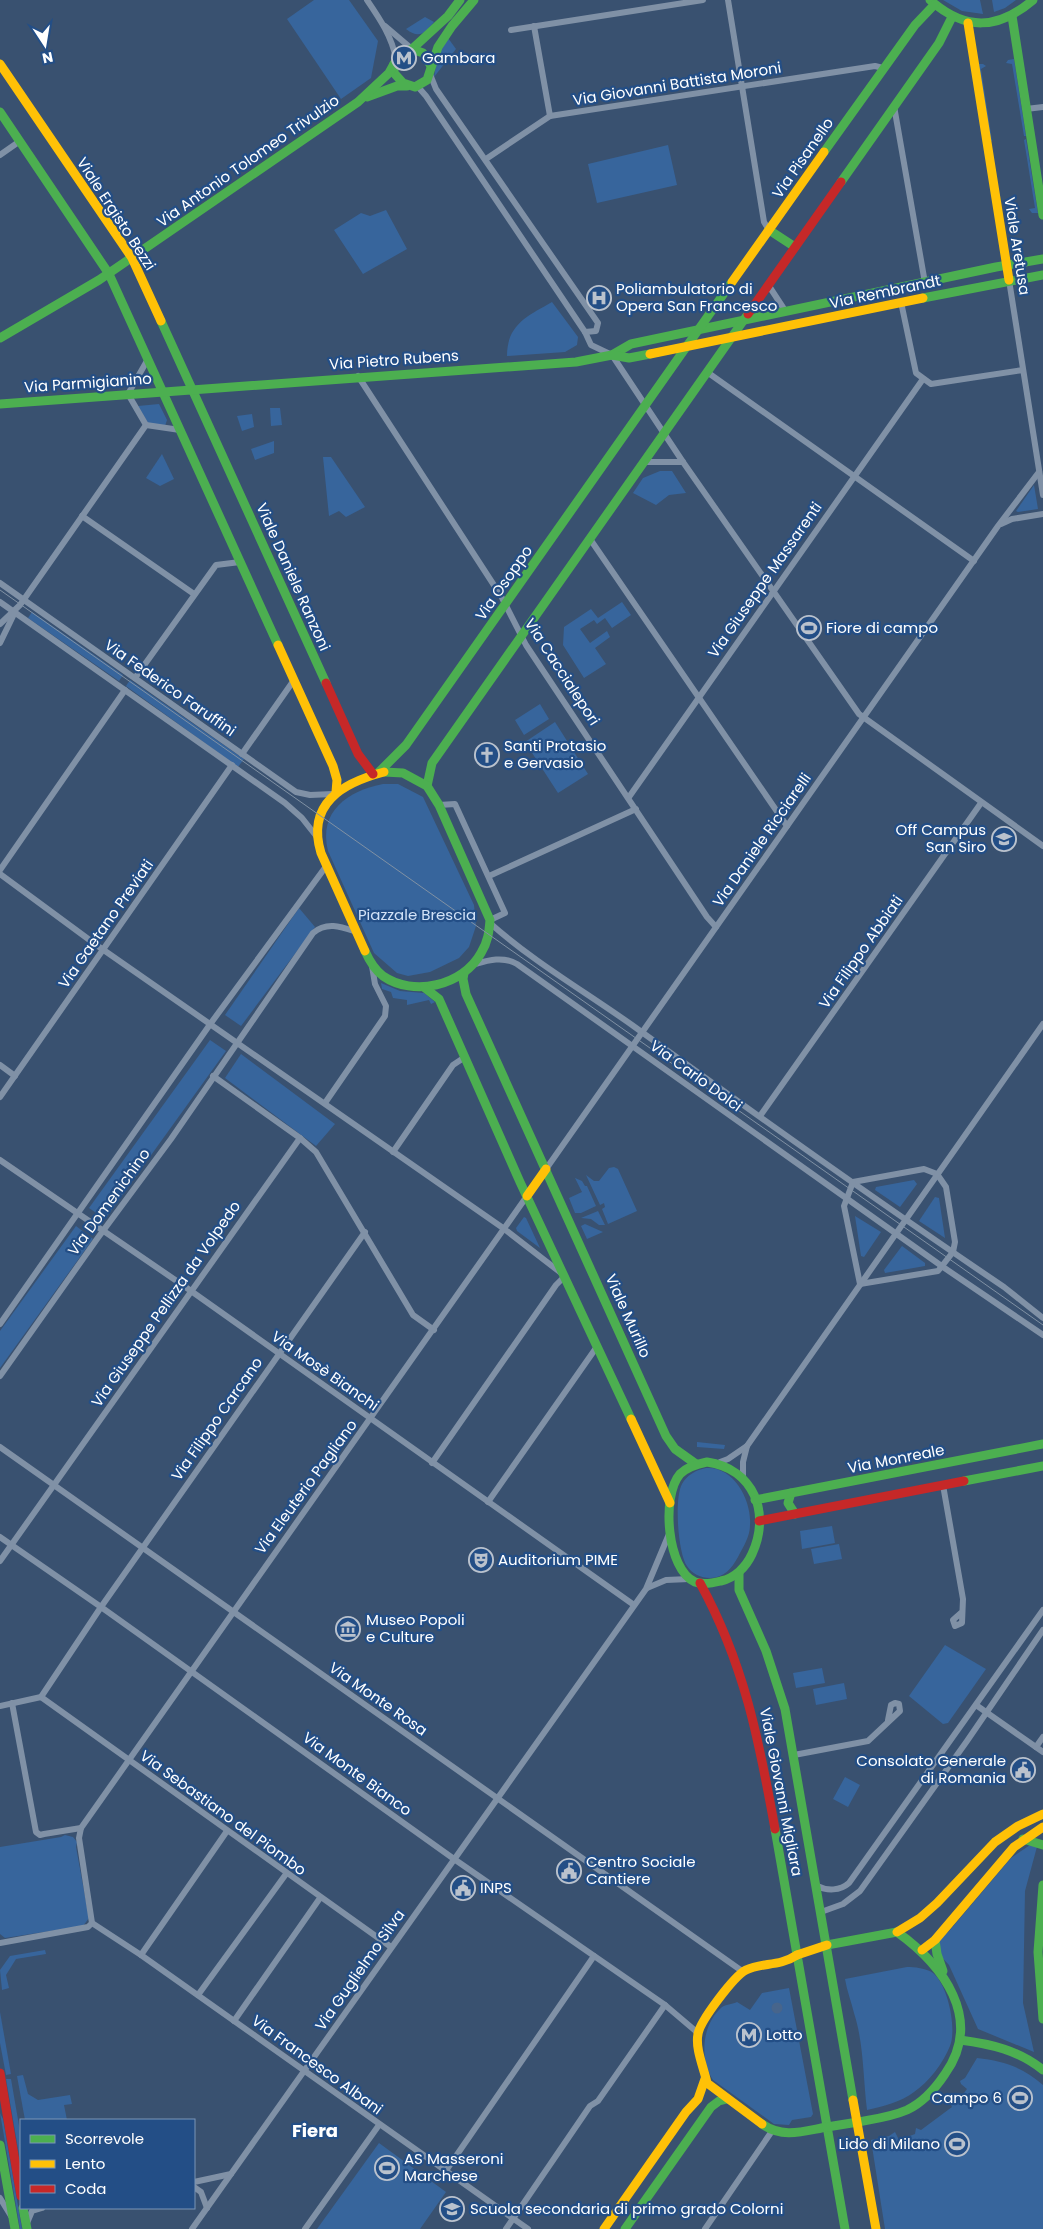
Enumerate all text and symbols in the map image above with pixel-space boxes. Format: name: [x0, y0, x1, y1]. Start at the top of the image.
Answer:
north arrow: [20, 20, 70, 70]
metro station icon: Gambara: [391, 45, 417, 71]
text: N: [40, 47, 55, 69]
place label: Gambara: [422, 47, 495, 68]
street label: Via Giovanni Battista Moroni: [571, 57, 783, 110]
street label: Via Antonio Tolomeo Trivulzio: [152, 89, 343, 232]
street label: Via Pisanello: [767, 113, 838, 202]
street label: Viale Ergisto Bezzi: [72, 153, 161, 274]
street label: Viale Aretusa: [999, 195, 1036, 296]
street label: Via Rembrandt: [827, 270, 942, 314]
place label: Poliambulatorio di Opera San Francesco: [616, 278, 777, 316]
hospital icon: Poliambulatorio di Opera San Francesco: [586, 285, 612, 311]
street label: Via Pietro Rubens: [328, 344, 460, 375]
street label: Via Parmigianino: [23, 368, 153, 397]
street label: Via Giuseppe Massarenti: [703, 497, 827, 662]
street label: Viale Daniele Ranzoni: [251, 499, 336, 654]
street label: Via Osoppo: [470, 541, 537, 624]
street label: Via Caccialepori: [520, 614, 605, 729]
sports icon: Fiore di campo: [796, 615, 822, 641]
place label: Fiore di campo: [826, 617, 938, 638]
street label: Via Federico Faruffini: [100, 634, 240, 741]
place label: Santi Protasio e Gervasio: [504, 735, 606, 773]
church icon: Santi Protasio e Gervasio: [474, 742, 500, 768]
street label: Via Daniele Ricciarelli: [707, 769, 816, 911]
place label: Off Campus San Siro: [896, 819, 986, 857]
school or university icon: Off Campus San Siro: [991, 826, 1017, 852]
street label: Via Gaetano Previati: [53, 855, 158, 992]
street label: Via Filippo Abbiati: [814, 891, 908, 1013]
park label: Piazzale Brescia: [358, 904, 476, 925]
street label: Via Carlo Dolci: [646, 1035, 747, 1116]
street label: Via Domenichino: [63, 1144, 155, 1260]
street label: Via Giuseppe Pellizza da Volpedo: [86, 1196, 245, 1411]
street label: Viale Murillo: [601, 1271, 656, 1361]
street label: Via Mosè Bianchi: [267, 1326, 383, 1416]
street label: Via Filippo Carcano: [166, 1353, 267, 1485]
street label: Via Eleuterio Pagliano: [250, 1415, 362, 1558]
street label: Via Monreale: [846, 1439, 946, 1478]
theatre icon: Auditorium PIME: [468, 1547, 494, 1573]
place label: Auditorium PIME: [498, 1549, 618, 1570]
place label: Museo Popoli e Culture: [366, 1609, 465, 1647]
museum icon: Museo Popoli e Culture: [335, 1616, 361, 1642]
street label: Via Monte Rosa: [325, 1657, 432, 1740]
street label: Viale Giovanni Migliara: [755, 1706, 808, 1878]
street label: Via Monte Bianco: [298, 1727, 416, 1820]
street label: Via Sebastiano del Piombo: [136, 1745, 311, 1880]
place label: Consolato Generale di Romania: [856, 1750, 1006, 1788]
public building icon: Consolato Generale di Romania: [1010, 1757, 1036, 1783]
place label: Centro Sociale Cantiere: [586, 1851, 695, 1889]
public building icon: Centro Sociale Cantiere: [556, 1858, 582, 1884]
public building icon: INPS: [450, 1875, 476, 1901]
place label: INPS: [480, 1877, 512, 1898]
street label: Via Guglielmo Silva: [310, 1905, 409, 2035]
street label: Via Francesco Albani: [248, 2010, 387, 2119]
metro station icon: Lotto: [736, 2022, 762, 2048]
place label: Lotto: [766, 2024, 803, 2045]
sports icon: Campo 6: [1007, 2085, 1033, 2111]
place label: Campo 6: [932, 2087, 1002, 2108]
district label: Fiera: [292, 2118, 338, 2143]
legend: [20, 2119, 195, 2209]
text: Scorrevole: [65, 2128, 144, 2149]
sports icon: Lido di Milano: [944, 2131, 970, 2157]
place label: Lido di Milano: [839, 2133, 940, 2154]
place label: AS Masseroni Marchese: [404, 2148, 503, 2186]
text: Lento: [65, 2153, 105, 2174]
sports icon: AS Masseroni Marchese: [374, 2155, 400, 2181]
text: Coda: [65, 2178, 106, 2199]
school or university icon: Scuola secondaria di primo grado Colorni: [439, 2196, 465, 2222]
place label: Scuola secondaria di primo grado Colorni: [470, 2198, 783, 2219]

